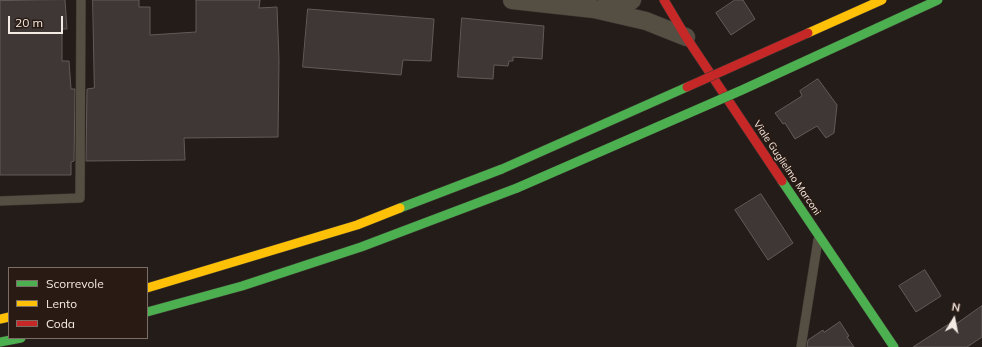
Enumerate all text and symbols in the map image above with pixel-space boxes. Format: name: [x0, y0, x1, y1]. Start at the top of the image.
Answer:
scale bar: [10, 8, 65, 34]
text: 20 m: [15, 15, 43, 30]
street label: Viale Guglielmo Marconi: [751, 118, 823, 218]
legend: [8, 267, 148, 339]
text: Scorrevole: [46, 276, 104, 291]
text: Lento: [46, 296, 77, 311]
north arrow: [934, 299, 974, 339]
text: N: [951, 300, 961, 315]
text: Coda: [46, 316, 75, 331]

